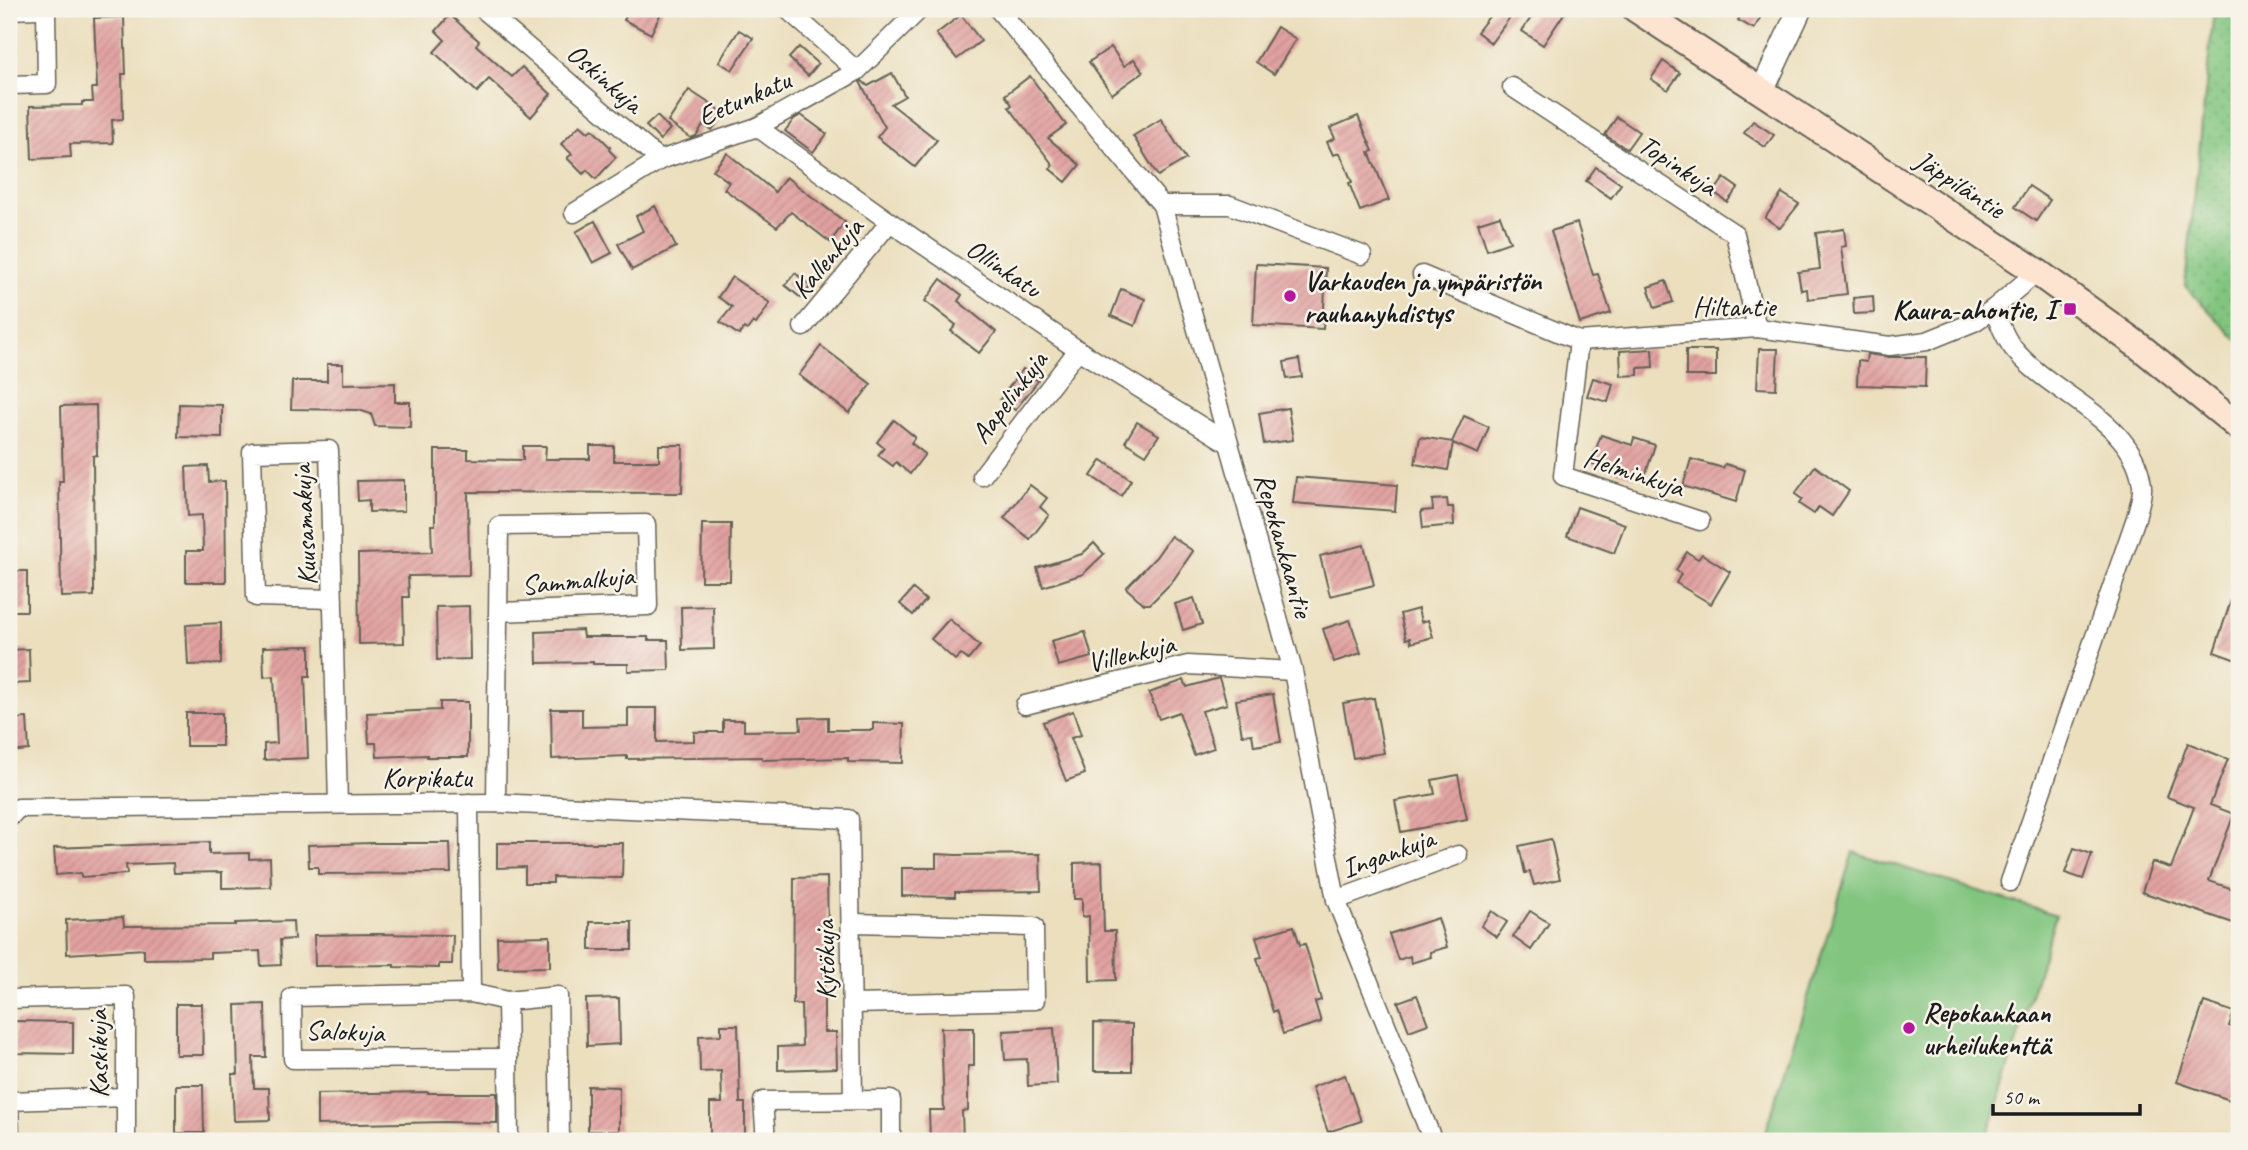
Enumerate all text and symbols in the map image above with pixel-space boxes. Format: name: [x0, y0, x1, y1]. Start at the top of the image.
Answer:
street label: Oskinkuja: [560, 35, 652, 122]
street label: Eetunkatu: [692, 62, 797, 134]
street label: Topinkuja: [1632, 127, 1726, 204]
street label: Jäppiläntie: [1907, 141, 2013, 227]
street label: Kallenkuja: [783, 209, 872, 306]
street label: Ollinkatu: [960, 230, 1049, 307]
place label: Varkauden ja ympäristön rauhanyhdistys: [1304, 263, 1543, 330]
marker: Varkauden ja ympäristön rauhanyhdistys: [1282, 288, 1298, 304]
street label: Hiltantie: [1693, 289, 1777, 324]
place label: Kaura-ahontie, I: [1893, 292, 2063, 327]
marker: Kaura-ahontie, I: [2062, 301, 2078, 317]
street label: Aapelinkuja: [963, 343, 1056, 450]
street label: Helminkuja: [1579, 439, 1690, 505]
street label: Kuusamakuja: [283, 461, 325, 586]
street label: Repokankaantie: [1247, 469, 1322, 623]
street label: Sammalkuja: [520, 557, 637, 602]
street label: Villenkuja: [1084, 626, 1180, 680]
street label: Korpikatu: [382, 760, 473, 795]
street label: Ingankuja: [1337, 819, 1441, 886]
street label: Kytökuja: [807, 918, 843, 1000]
place label: Repokankaan urheilukenttä: [1923, 995, 2053, 1062]
street label: Kaskikuja: [80, 1008, 116, 1099]
street label: Salokuja: [305, 1012, 387, 1050]
marker: Repokankaan urheilukenttä: [1901, 1020, 1917, 1036]
scale bar: [1993, 1073, 2140, 1117]
text: 50 m: [2003, 1084, 2041, 1110]

